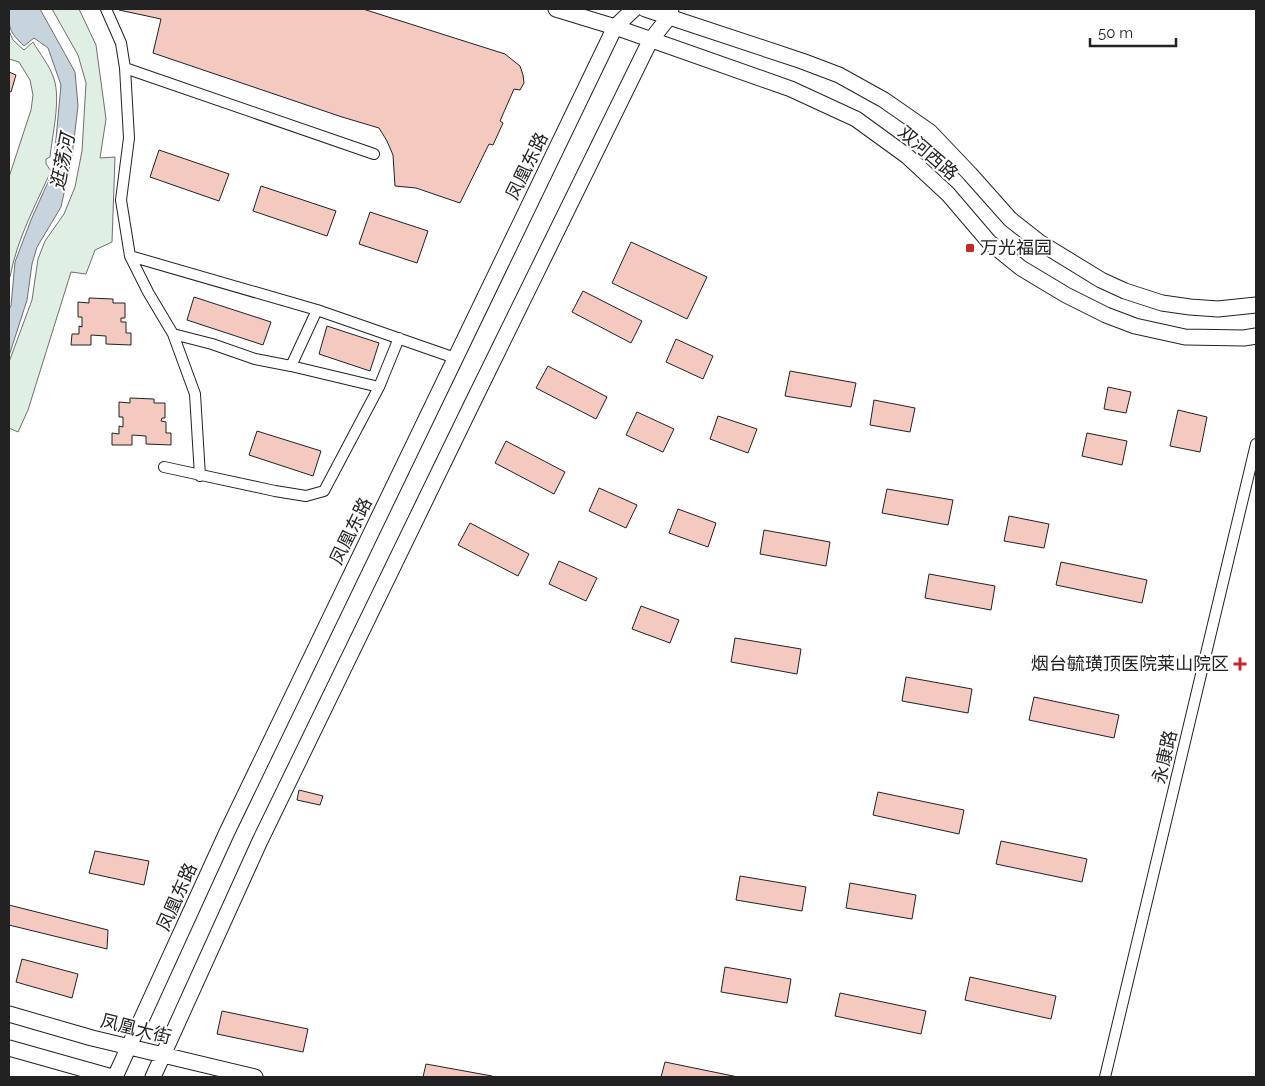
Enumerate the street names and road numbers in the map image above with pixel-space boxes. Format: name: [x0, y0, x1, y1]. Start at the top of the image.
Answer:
street label: 双河西路: [894, 121, 962, 184]
street label: 凤凰东路: [501, 129, 552, 203]
street label: 凤凰东路: [325, 494, 376, 568]
street label: 永康路: [1148, 728, 1181, 786]
street label: 凤凰东路: [152, 860, 201, 934]
street label: 凤凰大街: [99, 1010, 174, 1047]

